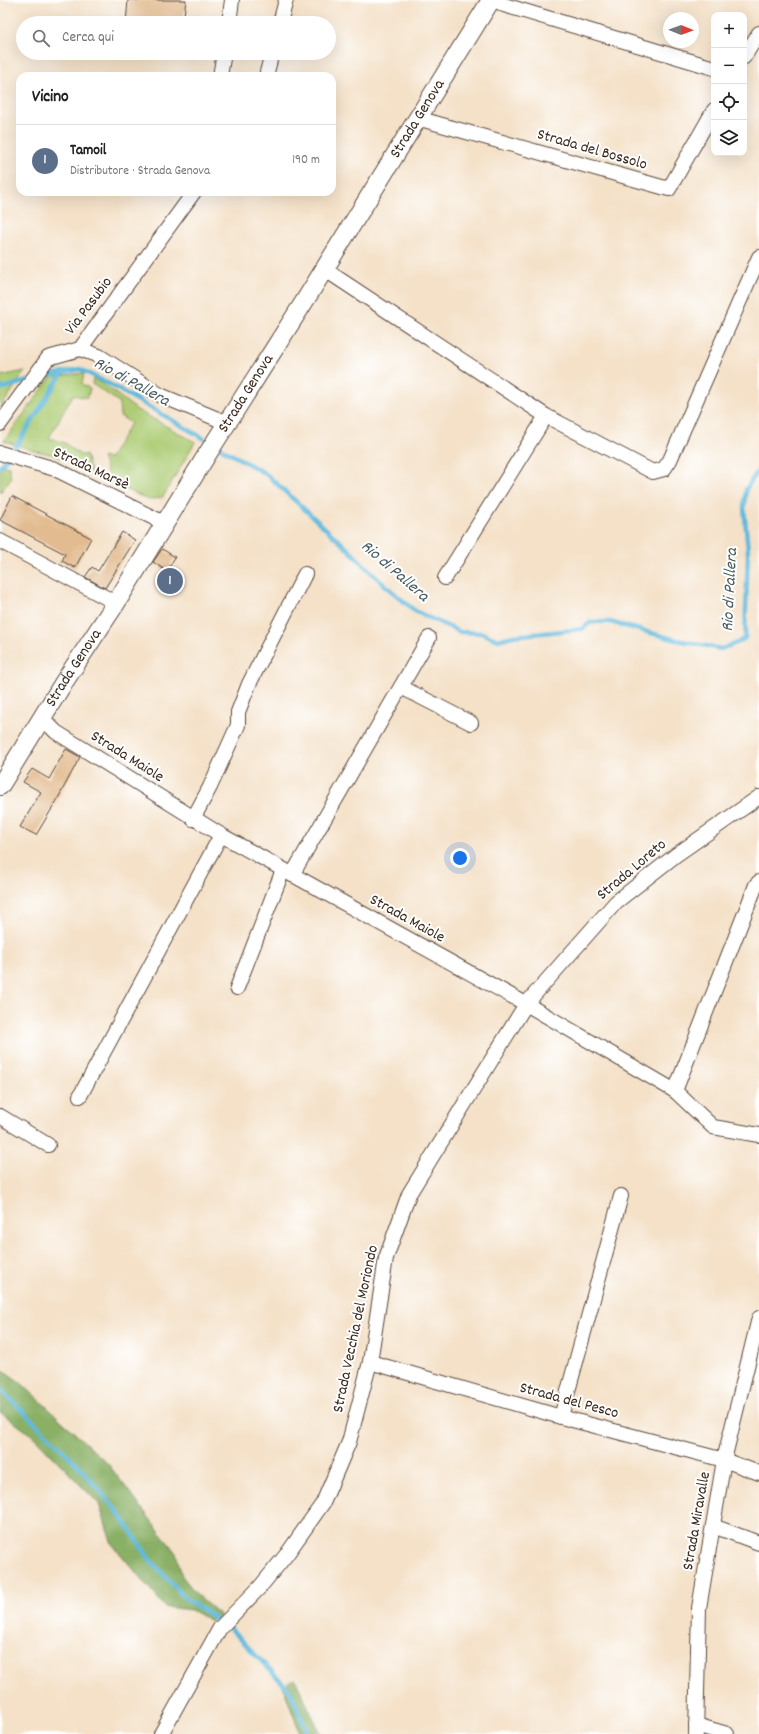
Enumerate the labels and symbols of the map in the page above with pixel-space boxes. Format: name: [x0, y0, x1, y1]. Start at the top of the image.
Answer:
north arrow: [663, 12, 699, 48]
street label: Strada Genova: [384, 75, 451, 163]
street label: Strada del Bossolo: [534, 123, 650, 177]
street label: Via Pasubio: [60, 272, 118, 340]
street label: Strada Genova: [212, 350, 280, 437]
water label: Rio di Pallera: [89, 352, 174, 414]
street label: Strada Marsè: [49, 441, 133, 497]
water label: Rio di Pallera: [355, 536, 434, 609]
water label: Rio di Pallera: [717, 547, 745, 632]
pin: 1: [157, 566, 183, 596]
street label: Strada Genova: [40, 624, 108, 712]
street label: Strada Maiole: [86, 725, 168, 789]
street label: Strada Loreto: [592, 834, 672, 906]
your location: [450, 848, 470, 868]
street label: Strada Maiole: [365, 889, 449, 949]
street label: Strada Vecchia del Moriondo: [327, 1243, 385, 1415]
street label: Strada del Pesco: [517, 1377, 621, 1425]
street label: Strada Miravalle: [677, 1470, 717, 1572]

